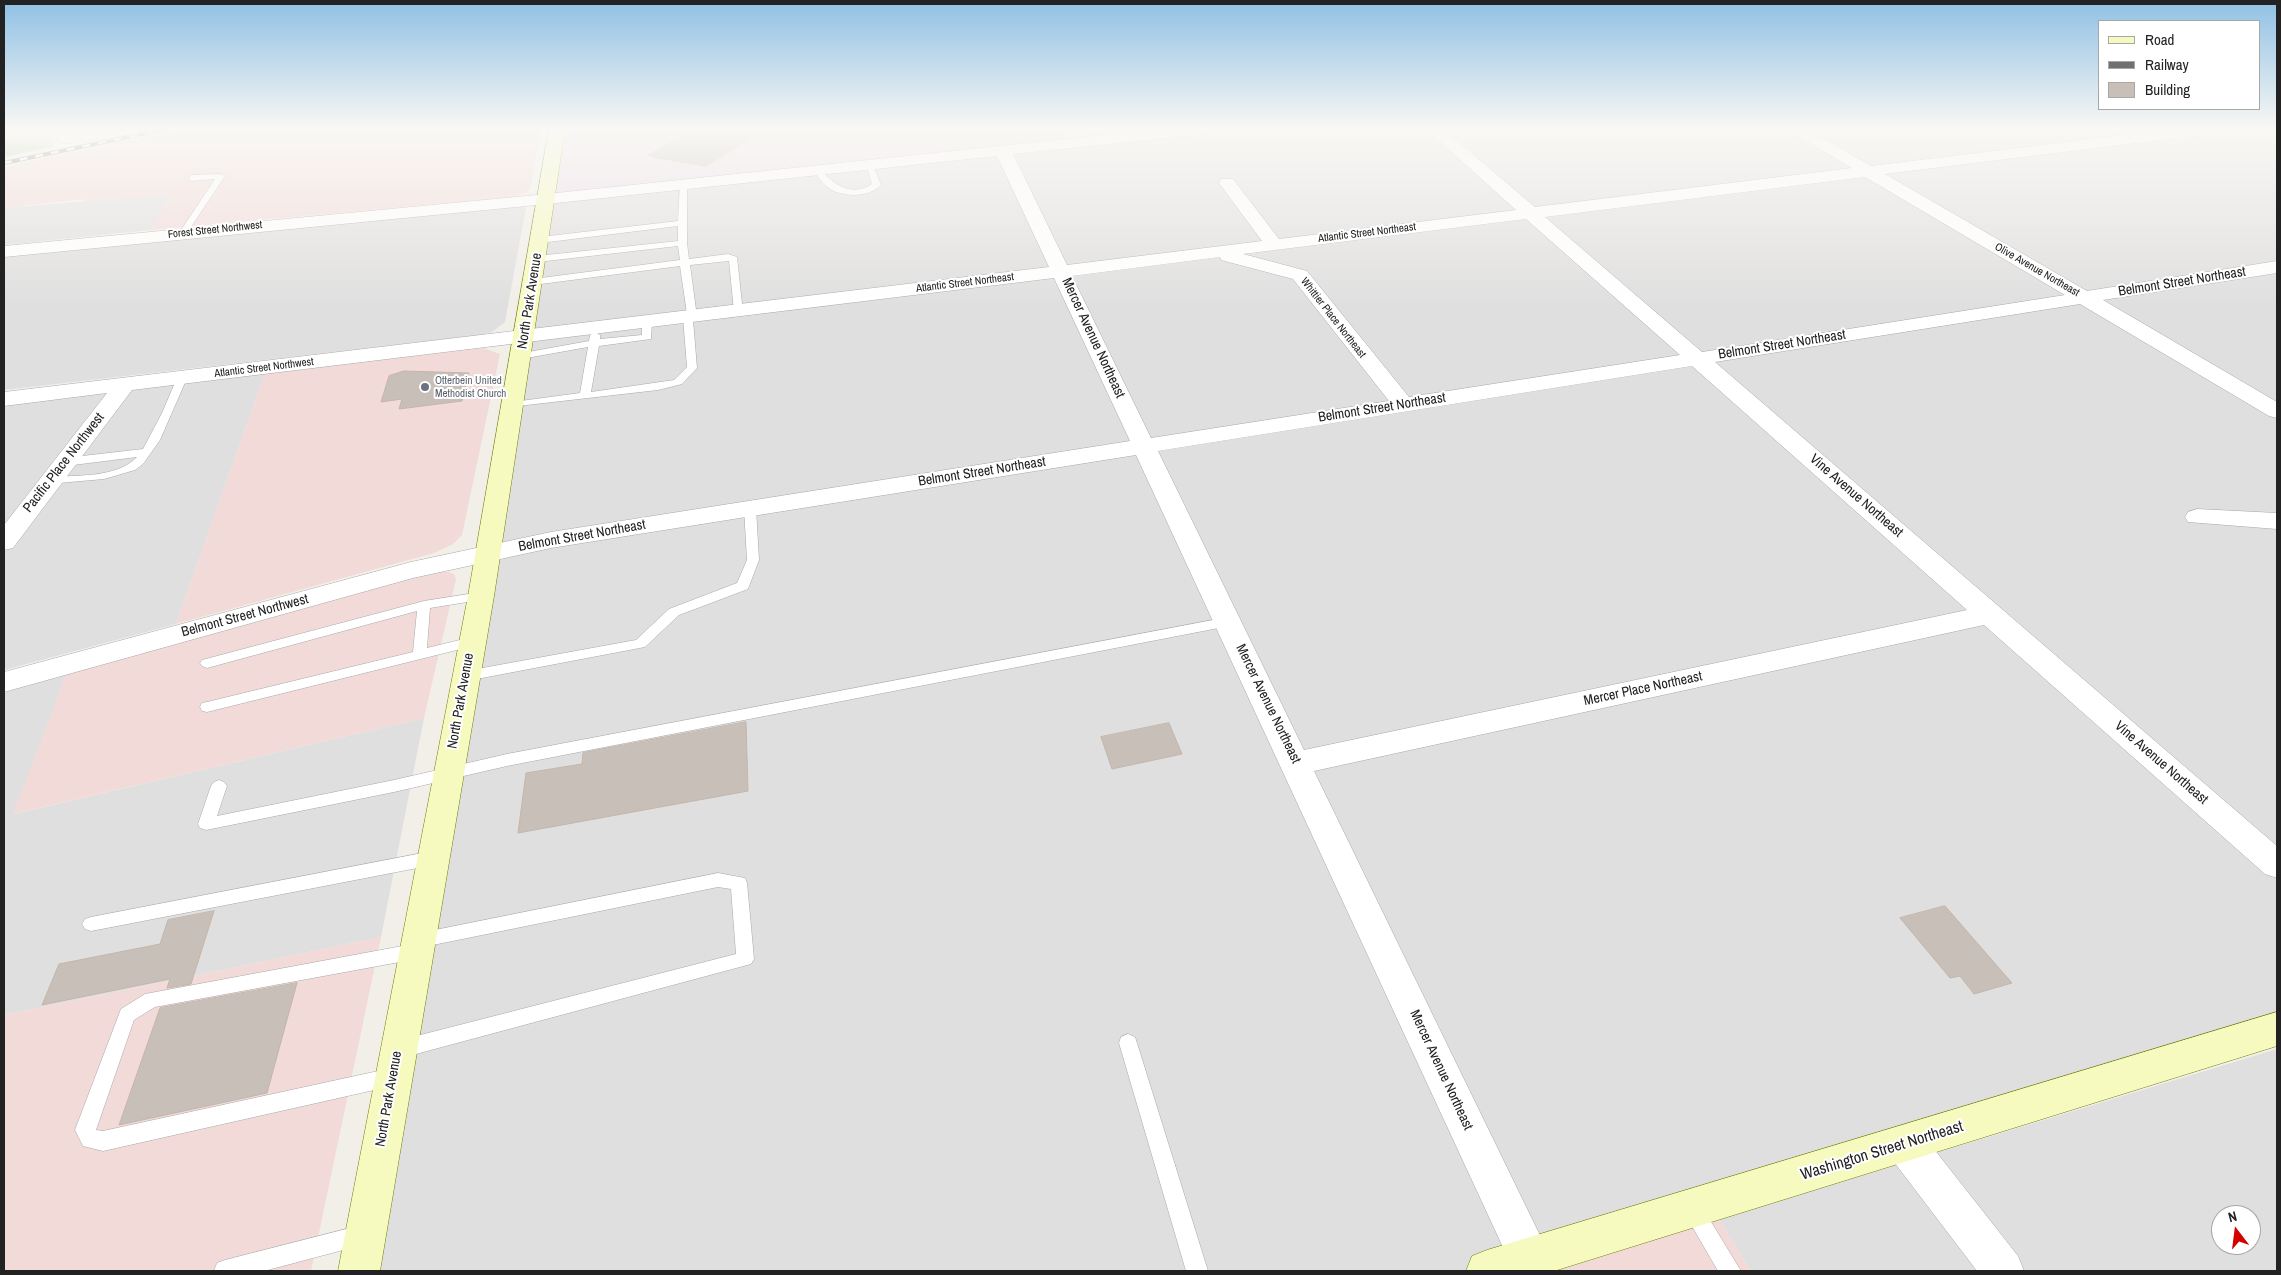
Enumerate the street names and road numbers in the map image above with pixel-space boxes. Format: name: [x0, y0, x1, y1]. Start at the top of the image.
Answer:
street label: Forest Street Northwest: [167, 218, 263, 242]
street label: Atlantic Street Northeast: [1317, 220, 1417, 246]
street label: Olive Avenue Northeast: [1992, 240, 2082, 300]
street label: North Park Avenue: [514, 252, 546, 350]
street label: Belmont Street Northeast: [2117, 264, 2247, 300]
street label: Atlantic Street Northeast: [915, 270, 1015, 296]
street label: Mercer Avenue Northeast: [1058, 275, 1128, 401]
street label: Whittier Place Northeast: [1298, 275, 1368, 361]
street label: Belmont Street Northeast: [1717, 327, 1847, 363]
street label: Atlantic Street Northwest: [214, 355, 314, 381]
street label: Belmont Street Northeast: [1317, 390, 1447, 426]
street label: Pacific Place Northwest: [20, 410, 108, 516]
street label: Vine Avenue Northeast: [1806, 451, 1906, 541]
street label: Belmont Street Northeast: [917, 454, 1047, 490]
street label: Belmont Street Northeast: [517, 517, 647, 555]
street label: Belmont Street Northwest: [180, 591, 310, 641]
street label: Mercer Avenue Northeast: [1232, 642, 1304, 766]
street label: North Park Avenue: [444, 652, 478, 750]
street label: Mercer Place Northeast: [1582, 668, 1704, 710]
street label: Vine Avenue Northeast: [2111, 718, 2211, 808]
street label: Mercer Avenue Northeast: [1406, 1007, 1476, 1133]
street label: North Park Avenue: [372, 1050, 406, 1148]
street label: Washington Street Northeast: [1799, 1117, 1965, 1185]

